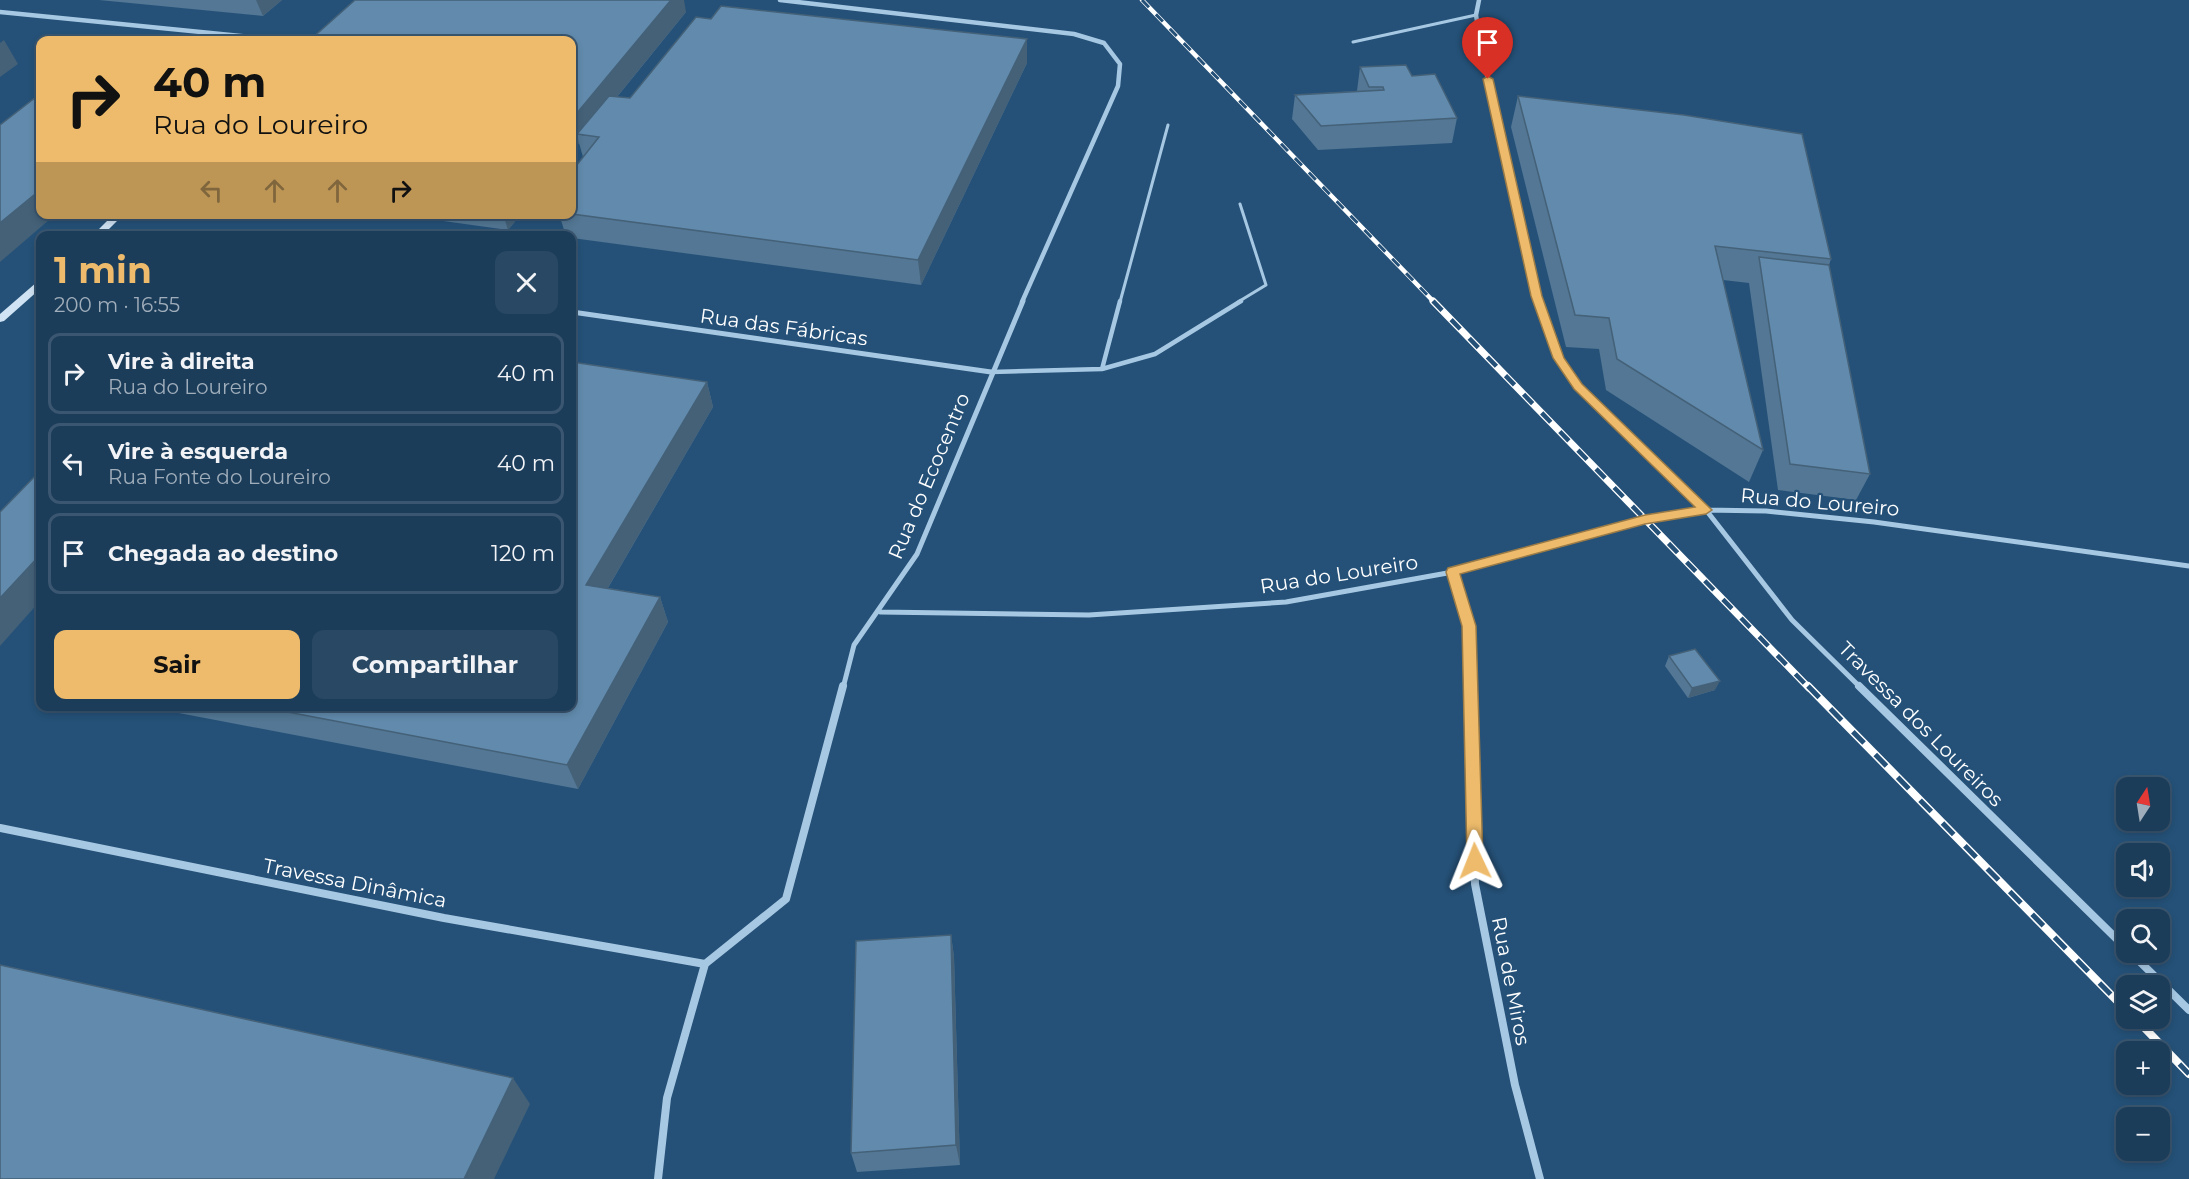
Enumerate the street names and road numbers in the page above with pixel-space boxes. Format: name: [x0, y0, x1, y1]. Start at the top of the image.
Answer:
street label: Rua das Fábricas: [699, 303, 870, 351]
street label: Rua do Ecocentro: [883, 389, 975, 563]
street label: Rua do Loureiro: [1740, 483, 1900, 521]
street label: Rua do Loureiro: [1258, 550, 1420, 598]
street label: Travessa dos Loureiros: [1834, 637, 2009, 812]
street label: Travessa Dinâmica: [261, 853, 449, 913]
street label: Rua de Miros: [1487, 915, 1535, 1048]

